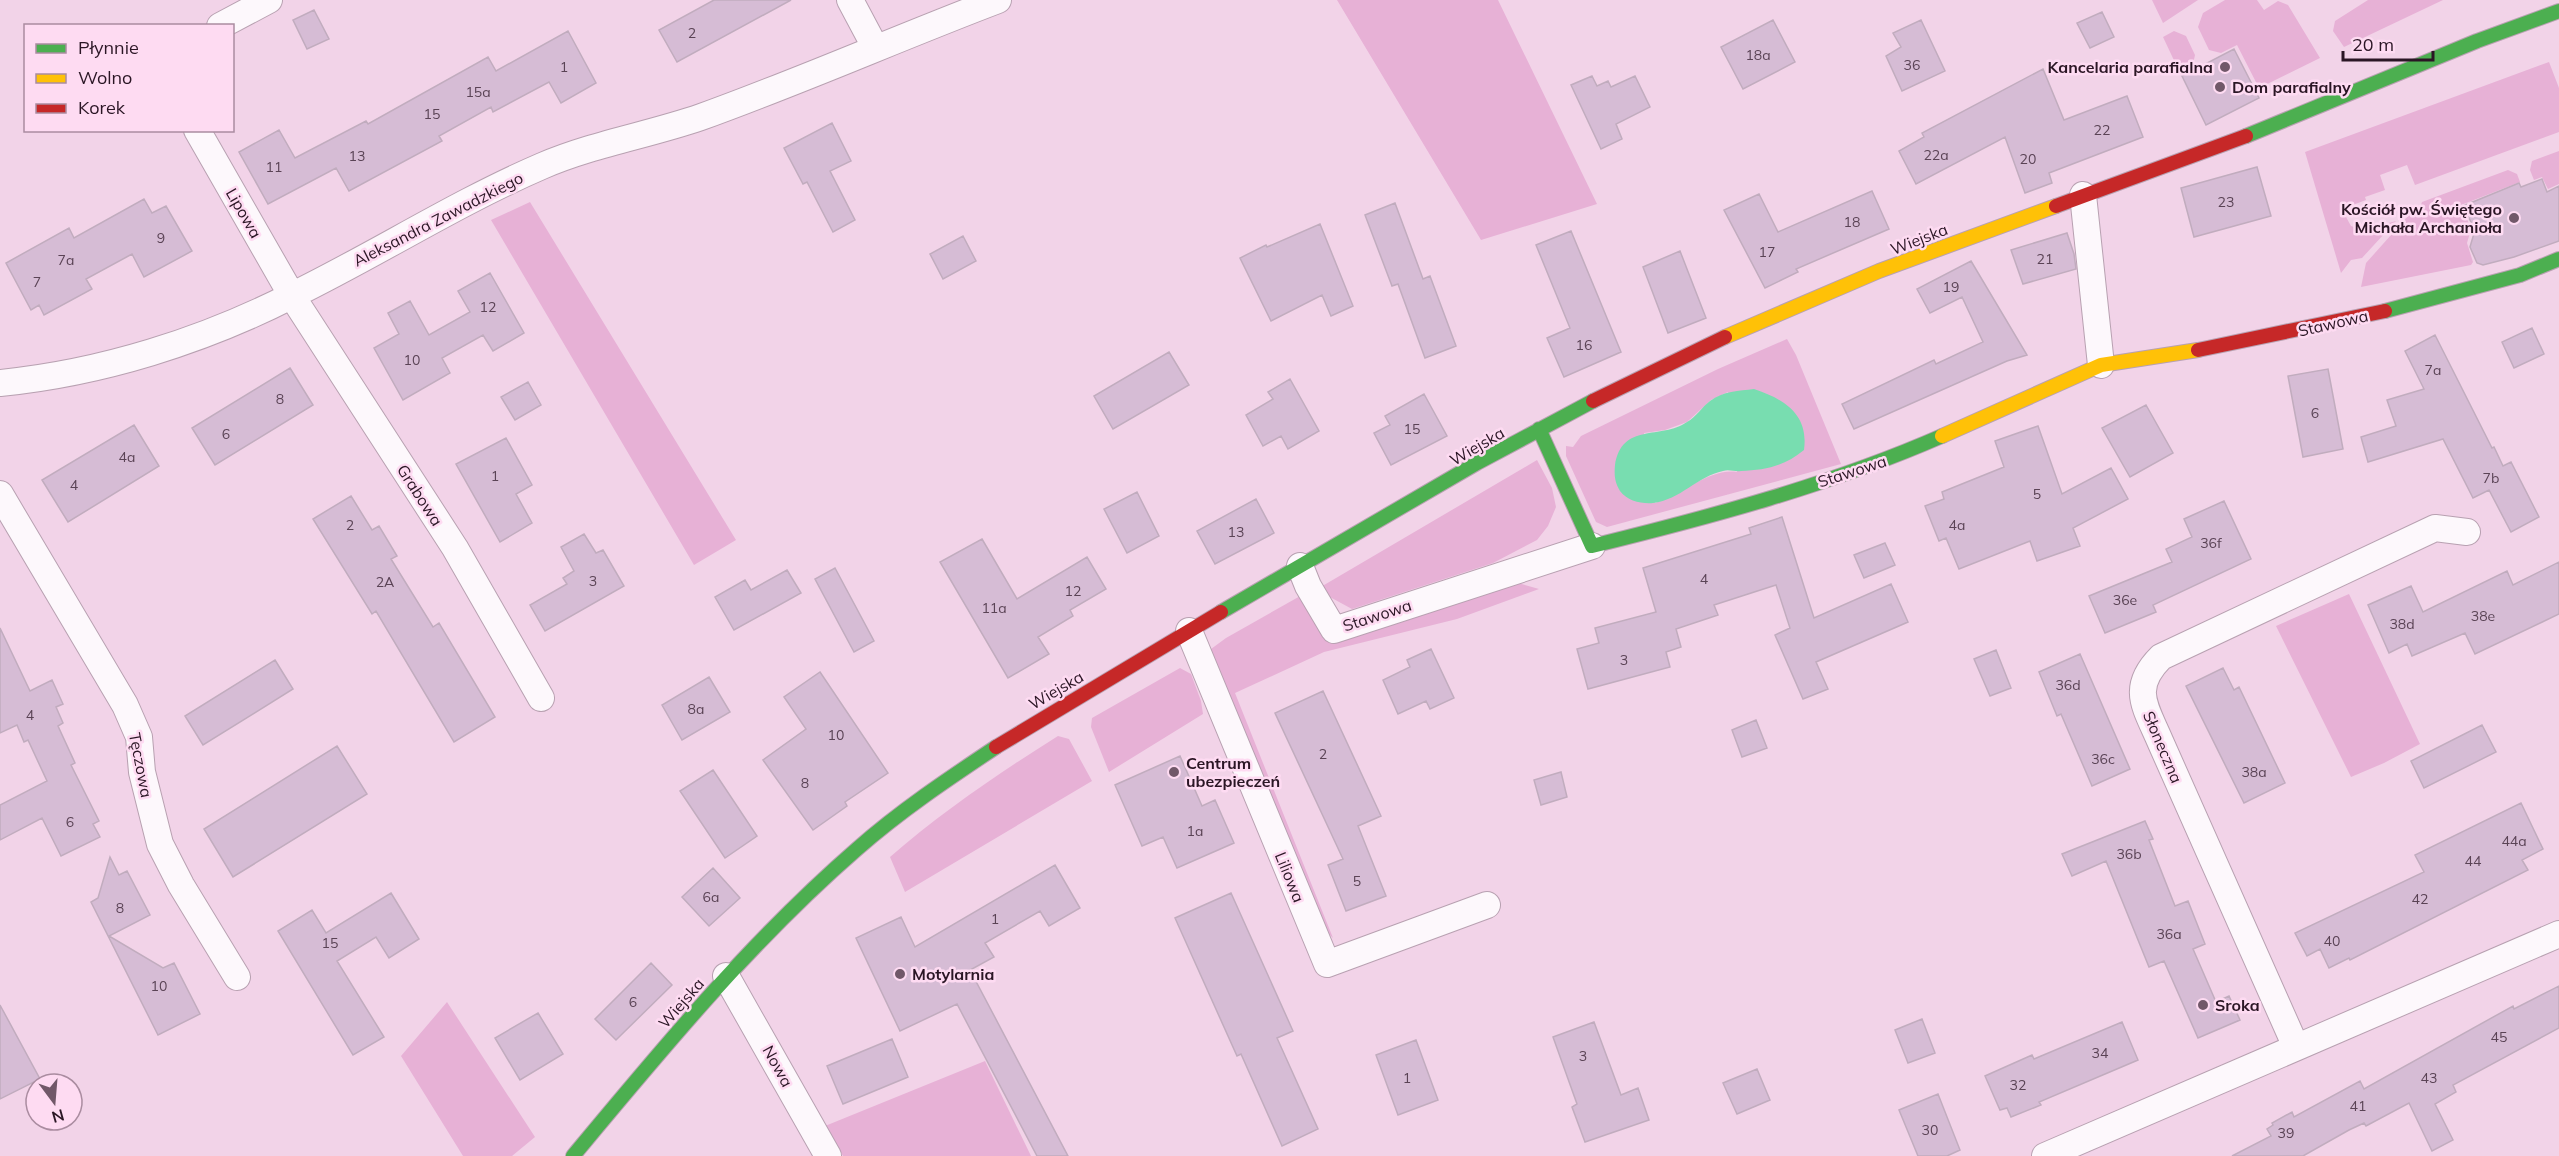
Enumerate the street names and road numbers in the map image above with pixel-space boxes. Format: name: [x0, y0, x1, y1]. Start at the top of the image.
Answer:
street label: Aleksandra Zawadzkiego: [350, 167, 526, 271]
street label: Lipowa: [222, 184, 266, 242]
street label: Wiejska: [1887, 219, 1951, 259]
street label: Stawowa: [2296, 305, 2370, 341]
street label: Wiejska: [1446, 422, 1508, 470]
street label: Stawowa: [1815, 450, 1889, 492]
street label: Grabowa: [393, 461, 447, 529]
street label: Stawowa: [1340, 594, 1414, 636]
street label: Wiejska: [1025, 666, 1087, 714]
street label: Słoneczna: [2139, 708, 2187, 786]
street label: Tęczowa: [125, 731, 157, 799]
street label: Liliowa: [1271, 849, 1309, 905]
street label: Wiejska: [654, 974, 708, 1032]
street label: Nowa: [759, 1042, 797, 1090]

